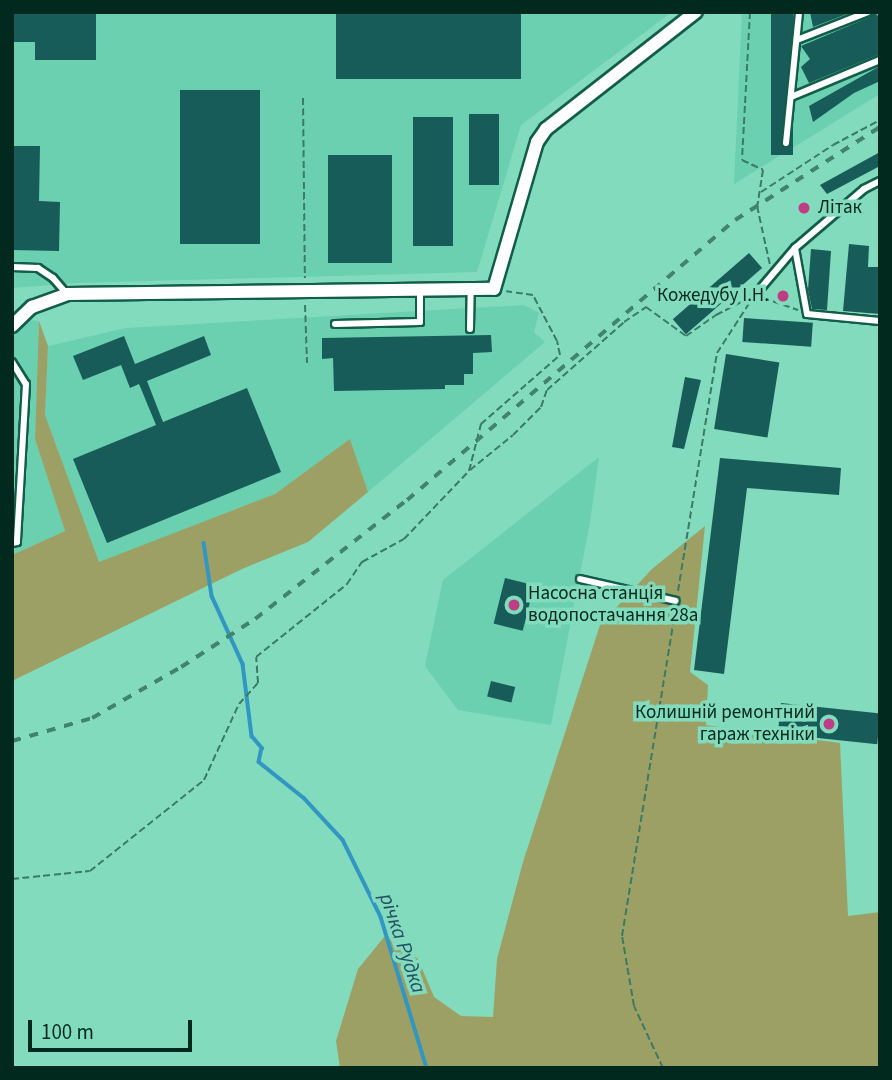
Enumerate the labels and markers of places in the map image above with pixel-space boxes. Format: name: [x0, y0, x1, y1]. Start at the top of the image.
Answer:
place label: Літак: [818, 197, 862, 219]
marker: Літак: [796, 200, 812, 216]
place label: Кожедубу І.Н.: [657, 285, 769, 307]
marker: Кожедубу І.Н.: [775, 288, 791, 304]
place label: Насосна станція водопостачання 28а: [528, 583, 698, 627]
marker: Насосна станція водопостачання 28а: [506, 597, 522, 613]
place label: Колишній ремонтний гараж техніки: [635, 702, 815, 746]
marker: Колишній ремонтний гараж техніки: [821, 716, 837, 732]

